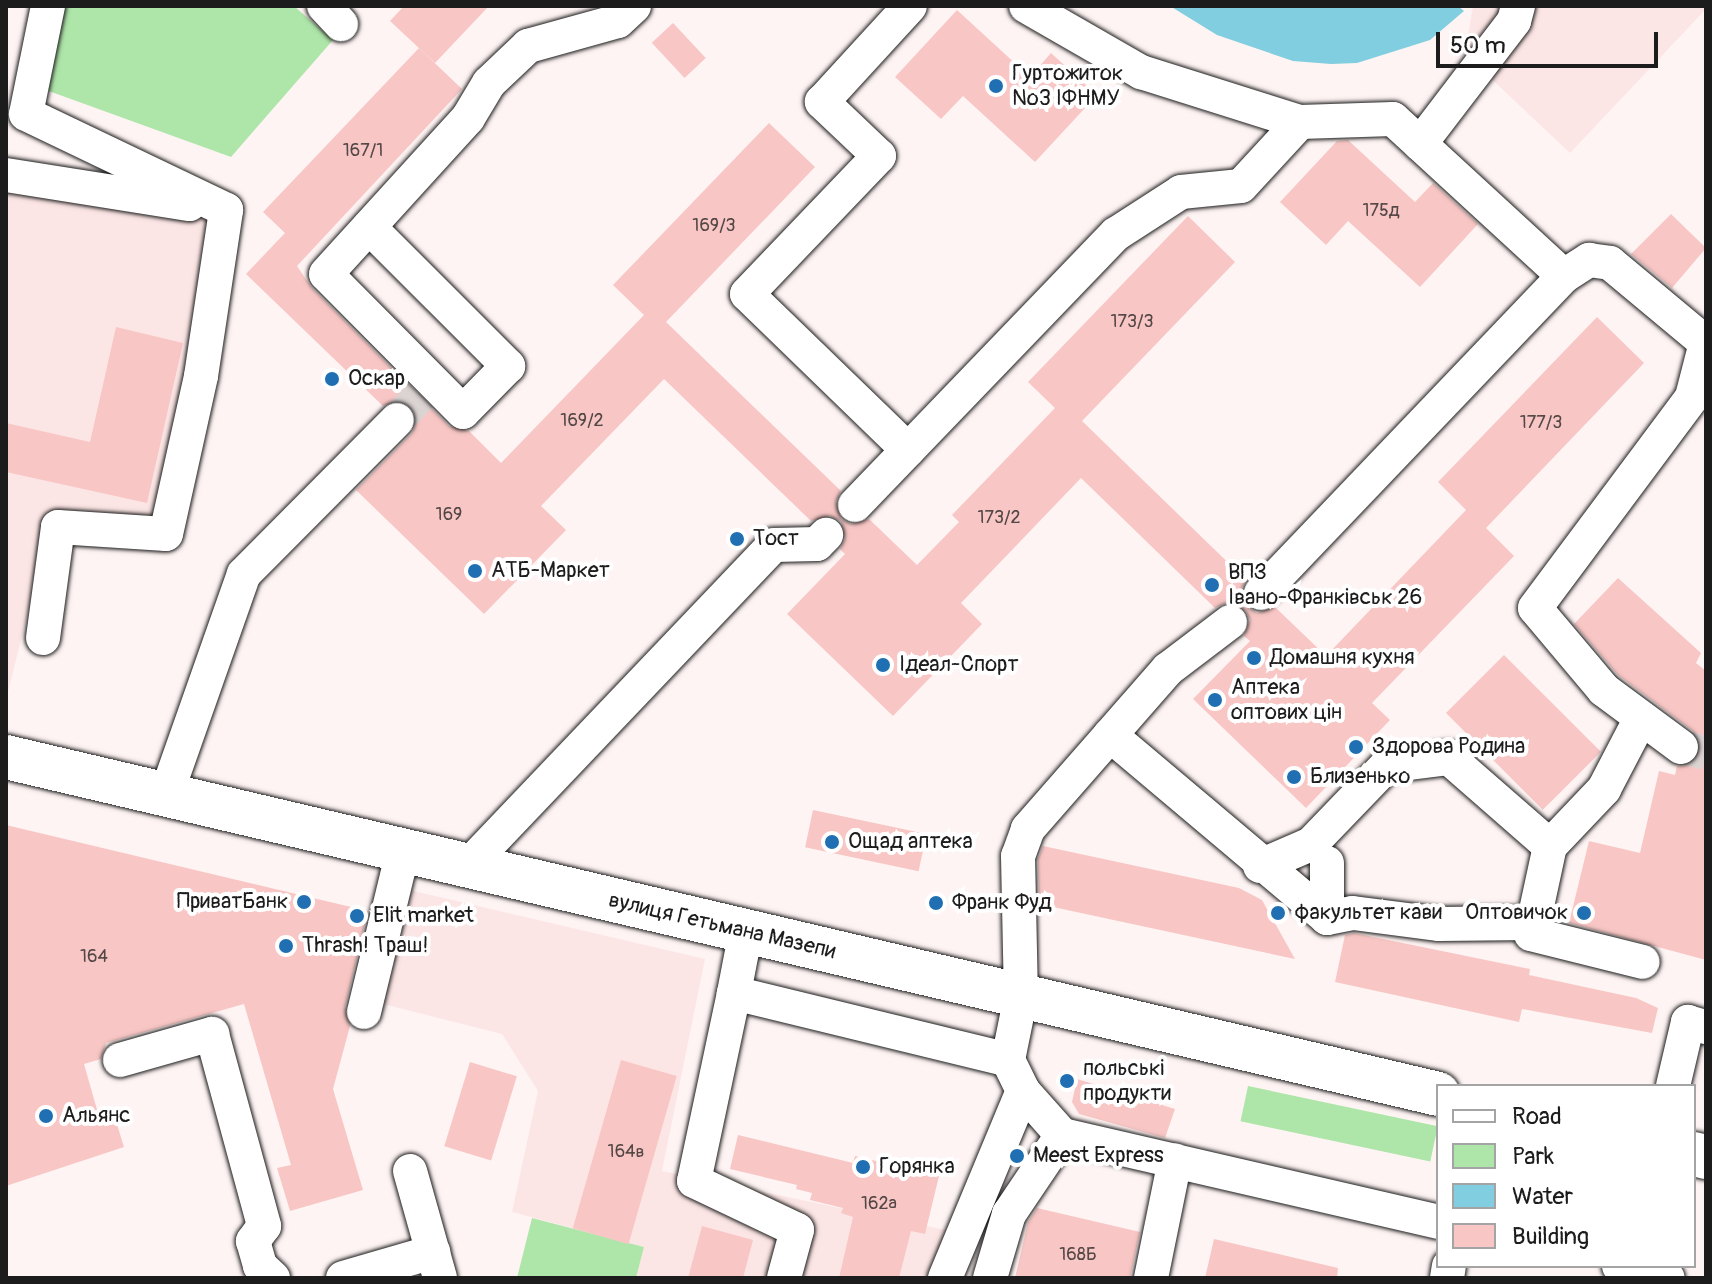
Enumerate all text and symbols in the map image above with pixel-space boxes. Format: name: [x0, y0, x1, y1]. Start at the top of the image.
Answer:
scale bar: [1440, 16, 1662, 66]
text: 50 m: [1450, 31, 1506, 60]
place label: Гуртожиток №3 ІФНМУ: [1012, 60, 1123, 112]
marker: Гуртожиток №3 ІФНМУ: [987, 77, 1005, 95]
house number: 167/1: [343, 140, 383, 162]
house number: 175д: [1362, 200, 1400, 222]
house number: 169/3: [692, 215, 736, 237]
house number: 173/3: [1110, 311, 1154, 333]
place label: Оскар: [348, 366, 405, 392]
marker: Оскар: [323, 370, 341, 388]
house number: 169/2: [560, 410, 604, 432]
house number: 177/3: [1520, 412, 1562, 434]
house number: 169: [436, 504, 462, 526]
house number: 173/2: [977, 507, 1021, 529]
place label: Тост: [753, 526, 799, 552]
marker: Тост: [728, 530, 746, 548]
place label: АТБ-Маркет: [491, 558, 610, 584]
place label: ВПЗ Івано-Франківськ 26: [1228, 559, 1422, 610]
marker: АТБ-Маркет: [466, 562, 484, 580]
marker: ВПЗ Івано-Франківськ 26: [1203, 576, 1221, 594]
place label: Домашня кухня: [1270, 645, 1414, 671]
marker: Домашня кухня: [1245, 649, 1263, 667]
place label: Ідеал-Спорт: [899, 652, 1018, 678]
marker: Ідеал-Спорт: [874, 656, 892, 674]
place label: Аптека оптових цін: [1231, 674, 1342, 726]
marker: Аптека оптових цін: [1206, 691, 1224, 709]
place label: Здорова Родина: [1372, 734, 1525, 760]
marker: Здорова Родина: [1347, 738, 1365, 756]
place label: Близенько: [1310, 764, 1410, 790]
marker: Близенько: [1285, 768, 1303, 786]
place label: Ощад аптека: [848, 829, 973, 855]
marker: Ощад аптека: [823, 833, 841, 851]
street label: вулиця Гетьмана Мазепи: [606, 887, 838, 965]
place label: ПриватБанк: [177, 889, 288, 915]
place label: Франк Фуд: [952, 890, 1052, 916]
marker: ПриватБанк: [295, 893, 313, 911]
marker: Франк Фуд: [927, 894, 945, 912]
place label: факультет кави: [1294, 900, 1442, 926]
place label: Оптовичок: [1465, 900, 1568, 926]
place label: Elit market: [373, 903, 474, 929]
marker: факультет кави: [1269, 904, 1287, 922]
marker: Оптовичок: [1575, 904, 1593, 922]
marker: Elit market: [348, 907, 366, 925]
place label: Thrash! Траш!: [302, 933, 429, 959]
marker: Thrash! Траш!: [277, 937, 295, 955]
house number: 164: [80, 946, 108, 968]
place label: польські продукти: [1083, 1055, 1171, 1106]
marker: польські продукти: [1058, 1072, 1076, 1090]
legend: [1436, 1084, 1696, 1268]
text: Road: [1512, 1102, 1562, 1131]
place label: Альянс: [62, 1103, 130, 1129]
marker: Альянс: [37, 1107, 55, 1125]
house number: 164в: [608, 1141, 644, 1163]
text: Park: [1512, 1142, 1554, 1171]
place label: Meest Express: [1033, 1143, 1164, 1169]
marker: Meest Express: [1008, 1147, 1026, 1165]
place label: Горянка: [879, 1154, 955, 1180]
marker: Горянка: [854, 1158, 872, 1176]
text: Water: [1512, 1182, 1573, 1211]
house number: 162а: [861, 1193, 897, 1215]
text: Building: [1512, 1222, 1589, 1251]
house number: 168Б: [1059, 1244, 1097, 1266]

